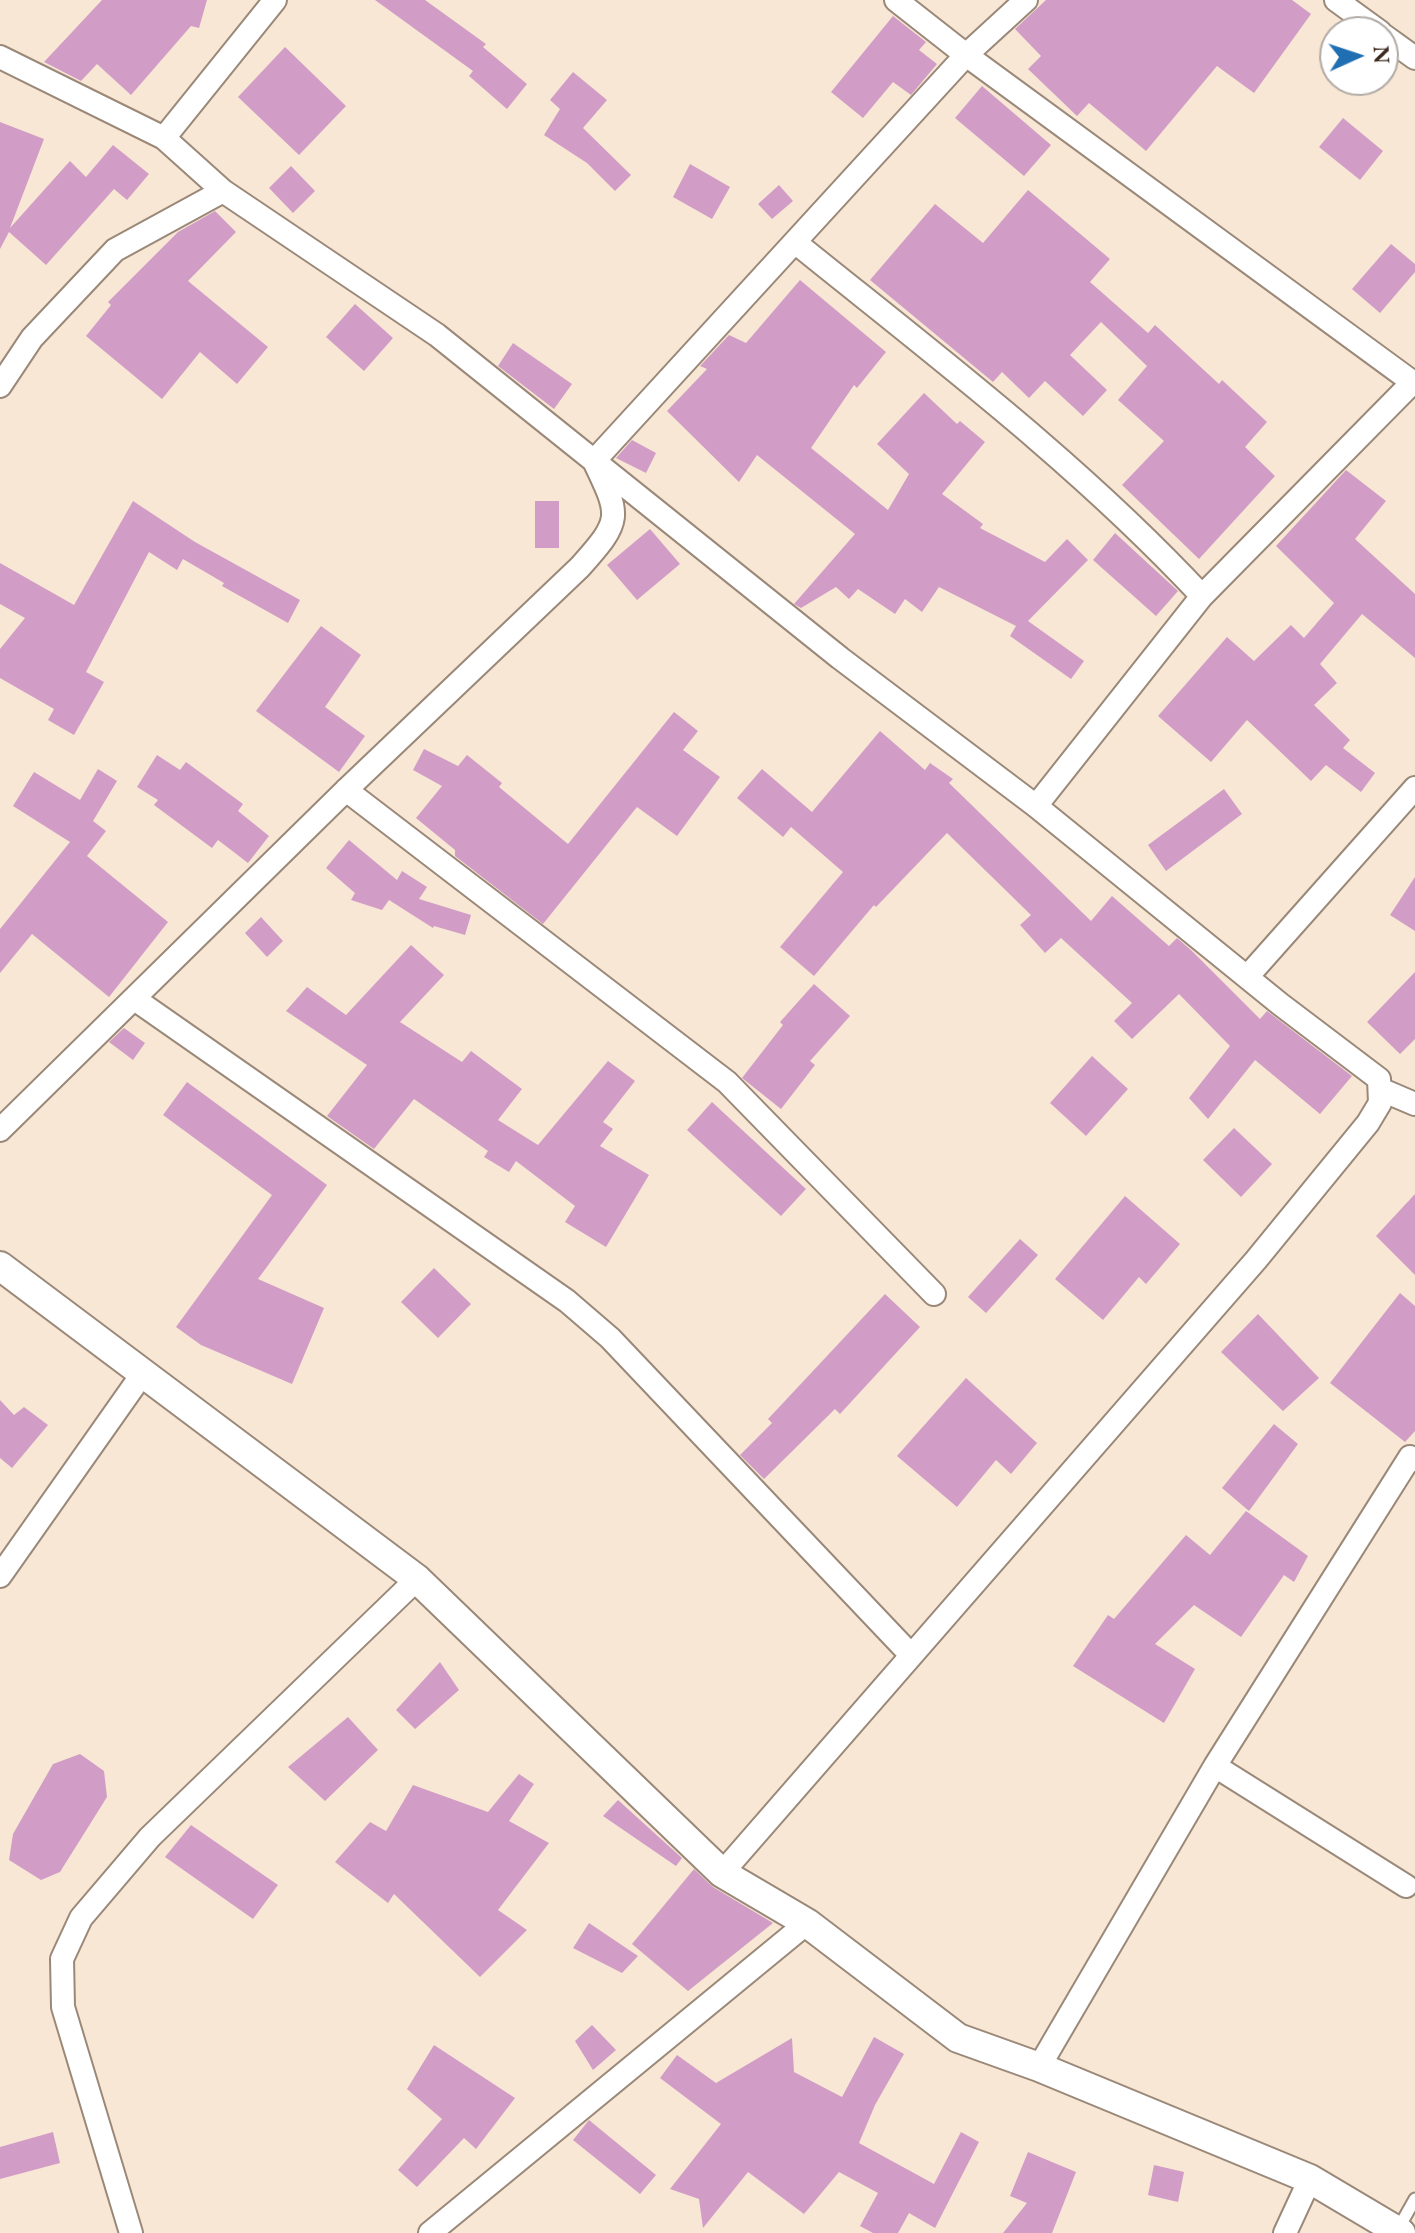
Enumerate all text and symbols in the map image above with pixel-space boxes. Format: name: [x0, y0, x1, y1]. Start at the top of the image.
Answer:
north arrow: [1319, 16, 1399, 96]
text: N: [1367, 45, 1396, 64]

